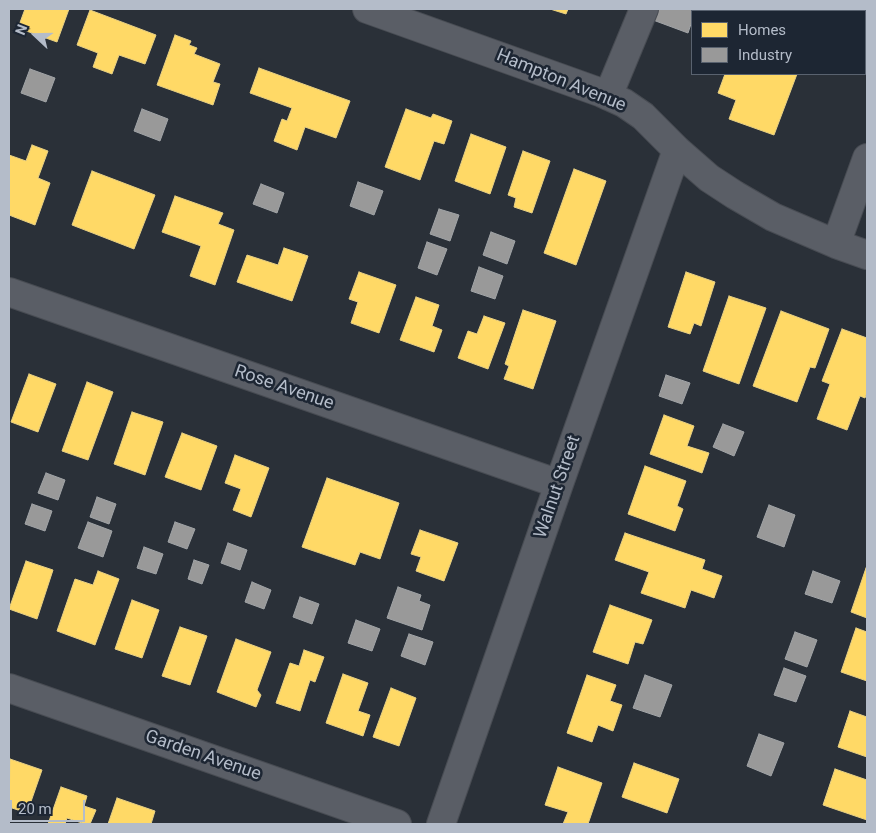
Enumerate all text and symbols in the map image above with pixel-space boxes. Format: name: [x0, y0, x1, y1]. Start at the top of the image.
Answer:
north arrow: [10, 10, 60, 60]
legend: [691, 10, 866, 75]
text: Homes: [738, 21, 786, 39]
text: N: [12, 22, 30, 37]
street label: Hampton Avenue: [493, 45, 629, 117]
text: Industry: [738, 46, 792, 64]
street label: Rose Avenue: [232, 361, 336, 415]
street label: Walnut Street: [530, 433, 586, 541]
street label: Garden Avenue: [142, 726, 264, 786]
scale bar: [12, 790, 88, 822]
text: 20 m: [18, 800, 52, 818]

